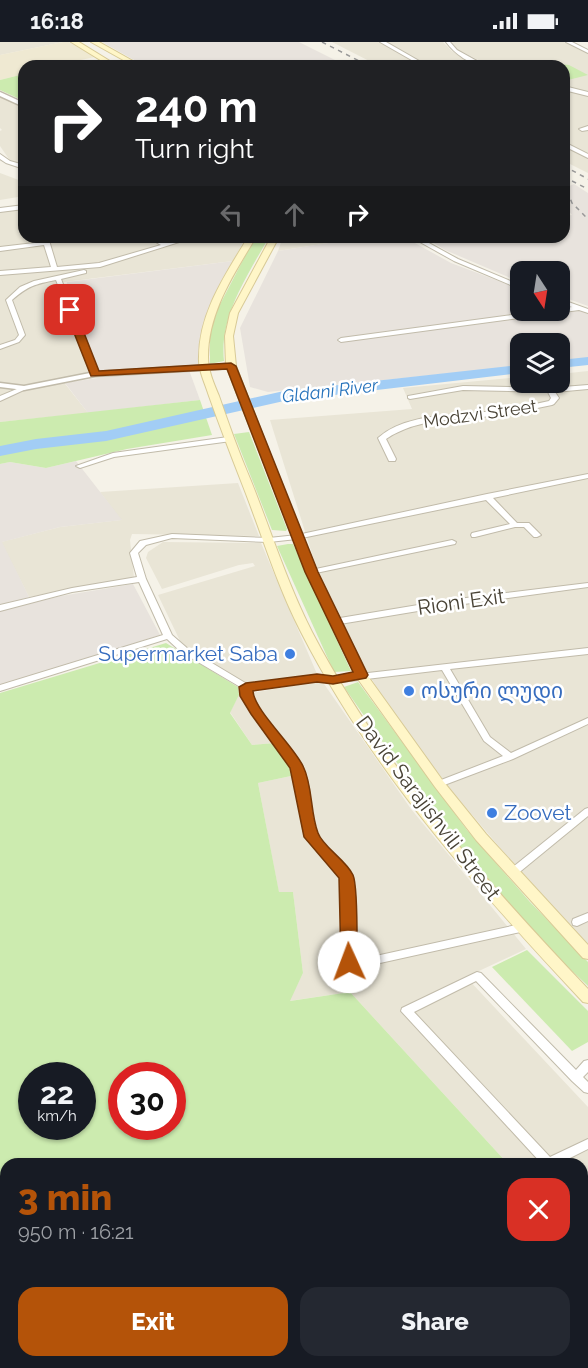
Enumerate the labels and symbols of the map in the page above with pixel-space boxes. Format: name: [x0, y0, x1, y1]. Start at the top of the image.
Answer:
north arrow: [510, 261, 570, 321]
pin: [44, 284, 95, 335]
water label: Gldani River: [281, 374, 380, 407]
street label: Modzvi Street: [422, 395, 538, 432]
street label: Rioni Exit: [416, 583, 506, 620]
place label: Supermarket Saba: [98, 641, 278, 666]
marker: Supermarket Saba: [283, 647, 297, 661]
place label: ოსური ლუდი: [421, 678, 563, 704]
marker: ოსური ლუდი: [402, 684, 416, 698]
street label: David Sarajishvili Street: [351, 711, 506, 905]
place label: Zoovet: [504, 800, 572, 825]
marker: Zoovet: [485, 806, 499, 820]
position arrow: [317, 930, 381, 994]
speed limit sign: 30: [108, 1062, 186, 1140]

